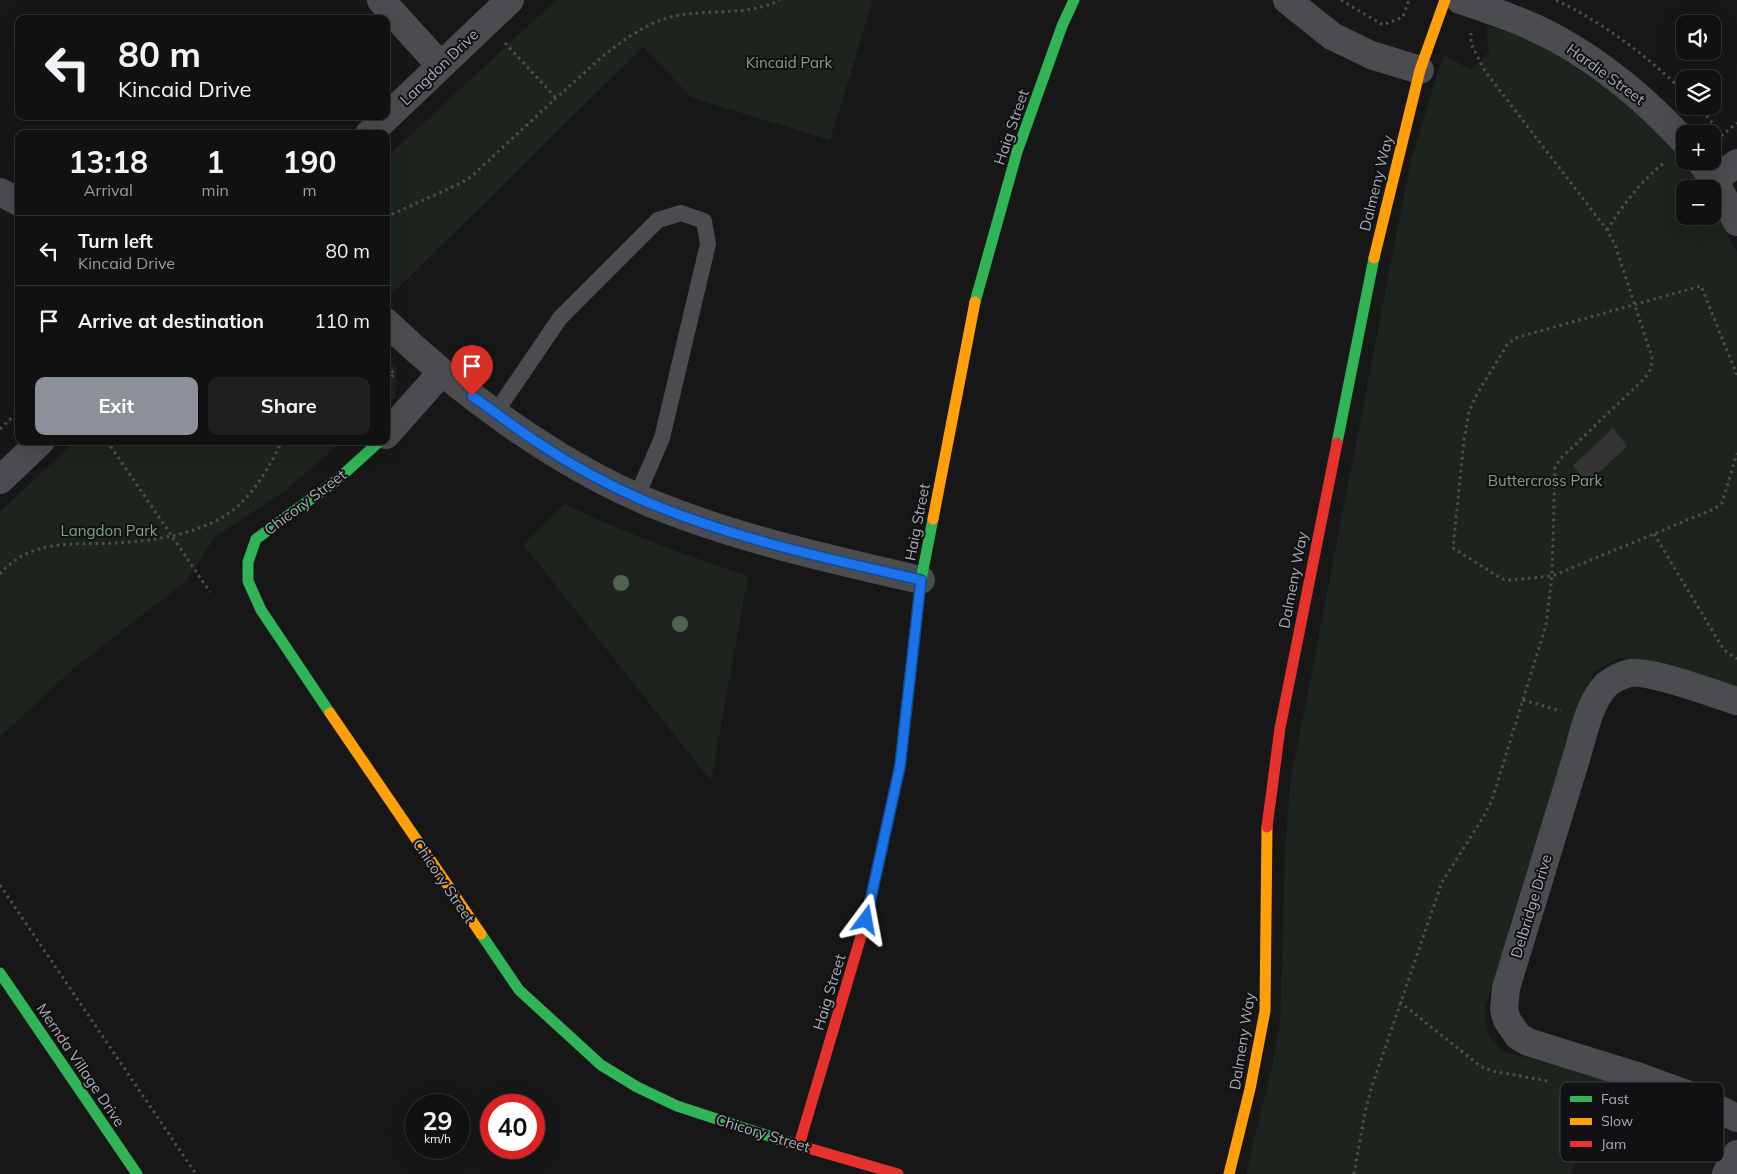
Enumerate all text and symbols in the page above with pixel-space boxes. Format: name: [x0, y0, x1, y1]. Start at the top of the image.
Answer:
map controls: [1676, 15, 1721, 225]
button: sound: [1676, 15, 1721, 60]
street label: Langdon Drive: [396, 25, 482, 109]
text: 80 m: [118, 32, 201, 76]
icon: left: [35, 35, 100, 100]
street label: Hardie Street: [1563, 39, 1649, 109]
park label: Kincaid Park: [746, 53, 832, 72]
button: layers: [1676, 70, 1721, 115]
text: Kincaid Drive: [118, 75, 251, 103]
street label: Haig Street: [989, 87, 1033, 167]
button: +: [1676, 125, 1721, 170]
street label: Dalmeny Way: [1355, 133, 1397, 233]
text: 13:18: [69, 143, 148, 181]
text: 1: [206, 143, 224, 181]
text: 190: [282, 143, 336, 181]
text: Arrival: [84, 180, 133, 200]
text: min: [202, 180, 229, 200]
text: m: [302, 180, 316, 200]
button: −: [1676, 180, 1721, 225]
text: Turn left: [78, 229, 153, 253]
icon: left: [35, 237, 63, 265]
text: 80 m: [326, 239, 370, 263]
text: Kincaid Drive: [78, 253, 175, 273]
icon: arrive: [35, 307, 63, 335]
text: Arrive at destination: [78, 309, 264, 333]
text: 110 m: [314, 309, 370, 333]
pin: [451, 345, 493, 396]
icon: arrive: [458, 352, 486, 380]
button: Exit: [35, 377, 198, 435]
button: Share: [208, 377, 370, 435]
street label: Chicory Street: [260, 465, 350, 539]
park label: Buttercross Park: [1488, 471, 1602, 490]
street label: Haig Street: [900, 482, 934, 562]
park label: Langdon Park: [61, 521, 158, 540]
street label: Dalmeny Way: [1274, 530, 1312, 630]
street label: Chicory Street: [409, 835, 479, 927]
street label: Delbridge Drive: [1506, 852, 1556, 960]
position arrow: [839, 893, 891, 945]
street label: Haig Street: [808, 952, 850, 1032]
street label: Dalmeny Way: [1225, 991, 1259, 1091]
street label: Mernda Village Drive: [33, 1000, 129, 1130]
legend: [1560, 1082, 1724, 1162]
text: Fast: [1601, 1090, 1629, 1108]
speed limit sign: 40: [480, 1094, 545, 1159]
text: 29: [422, 1105, 453, 1136]
street label: Chicory Street: [713, 1110, 813, 1156]
text: Slow: [1601, 1112, 1633, 1130]
text: km/h: [424, 1131, 451, 1146]
text: Jam: [1601, 1135, 1626, 1153]

